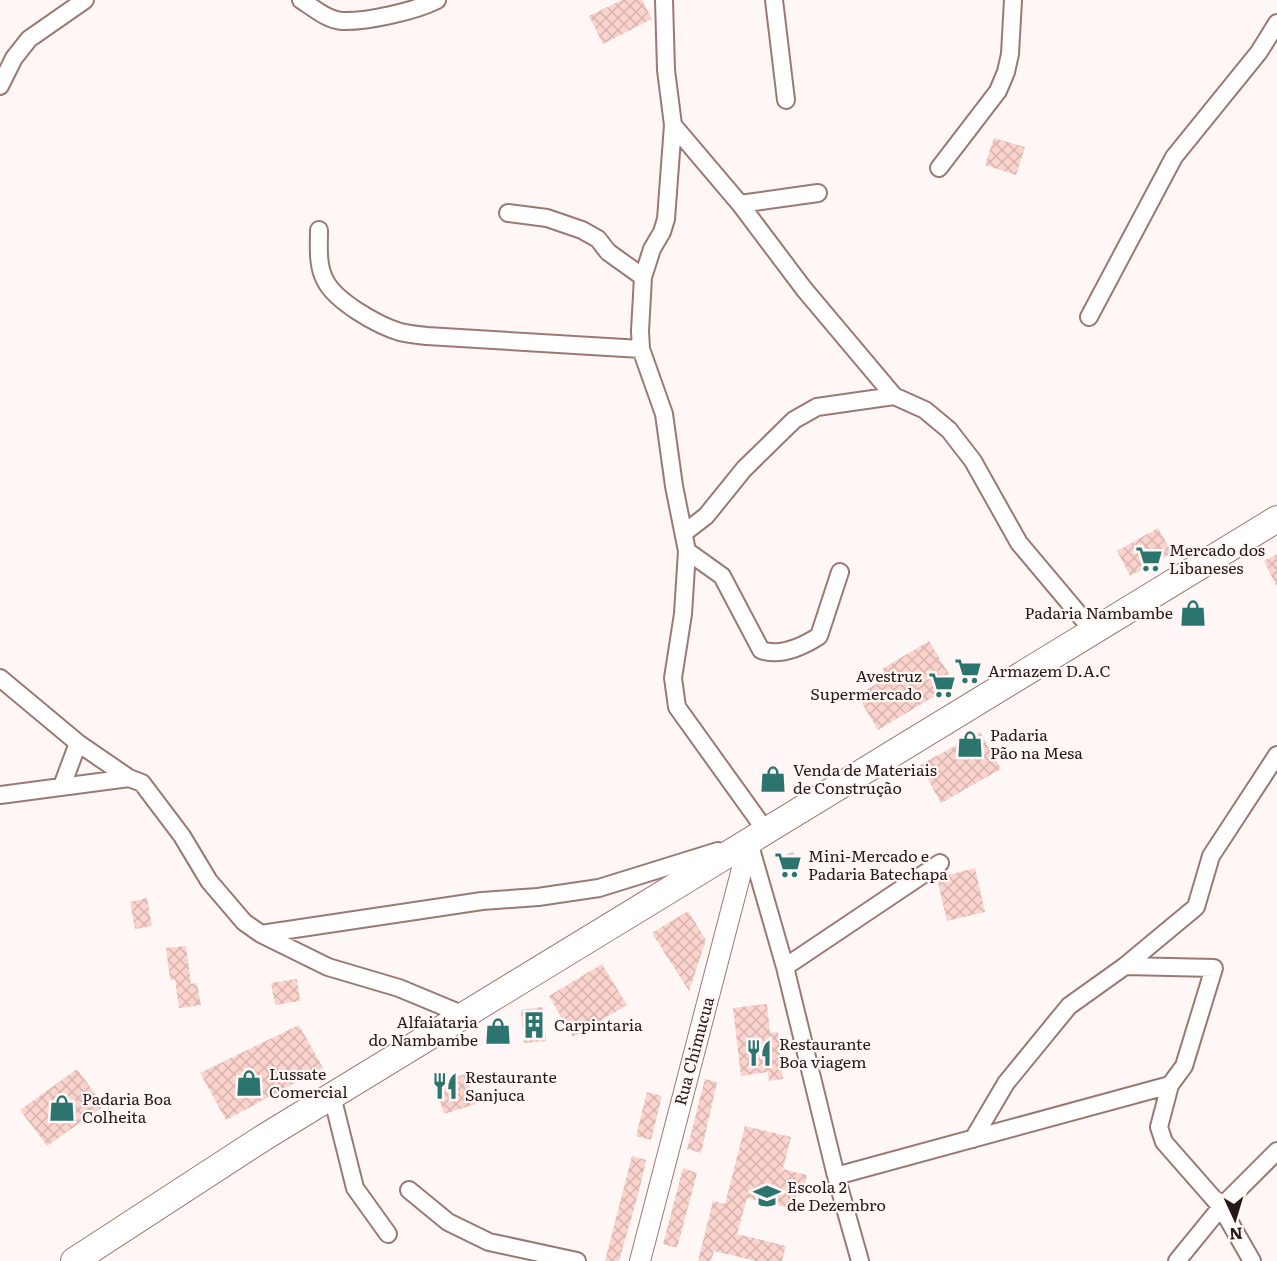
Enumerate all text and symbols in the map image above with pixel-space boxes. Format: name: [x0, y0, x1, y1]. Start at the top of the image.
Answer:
place label: Mercado dos Libaneses: [1169, 537, 1265, 579]
supermarket icon: Mercado dos Libaneses: [1134, 544, 1164, 574]
shop icon: Padaria Nambambe: [1178, 598, 1208, 628]
place label: Padaria Nambambe: [1025, 600, 1173, 624]
supermarket icon: Armazem D.A.C: [953, 656, 983, 686]
place label: Armazem D.A.C: [988, 658, 1111, 682]
place label: Avestruz Supermercado: [810, 663, 922, 705]
supermarket icon: Avestruz Supermercado: [927, 670, 957, 700]
place label: Padaria Pão na Mesa: [990, 722, 1083, 764]
shop icon: Padaria Pão na Mesa: [955, 729, 985, 759]
place label: Venda de Materiais de Construção: [793, 757, 937, 799]
shop icon: Venda de Materiais de Construção: [758, 764, 788, 794]
place label: Mini-Mercado e Padaria Batechapa: [808, 843, 948, 885]
supermarket icon: Mini-Mercado e Padaria Batechapa: [773, 850, 803, 880]
street label: Rua Chimucua: [667, 993, 719, 1108]
place label: Alfaiataria do Nambambe: [368, 1009, 478, 1051]
building icon: Carpintaria: [519, 1010, 549, 1040]
place label: Carpintaria: [554, 1012, 643, 1036]
shop icon: Alfaiataria do Nambambe: [483, 1016, 513, 1046]
place label: Restaurante Boa viagem: [779, 1031, 871, 1073]
restaurant icon: Restaurante Boa viagem: [744, 1038, 774, 1068]
place label: Lussate Comercial: [269, 1061, 348, 1103]
place label: Restaurante Sanjuca: [465, 1064, 557, 1106]
shop icon: Lussate Comercial: [234, 1068, 264, 1098]
restaurant icon: Restaurante Sanjuca: [430, 1071, 460, 1101]
place label: Padaria Boa Colheita: [82, 1086, 172, 1128]
shop icon: Padaria Boa Colheita: [47, 1093, 77, 1123]
place label: Escola 2 de Dezembro: [787, 1174, 886, 1216]
school or university icon: Escola 2 de Dezembro: [752, 1181, 782, 1211]
north arrow: [1205, 1189, 1265, 1249]
text: N: [1229, 1223, 1244, 1247]

